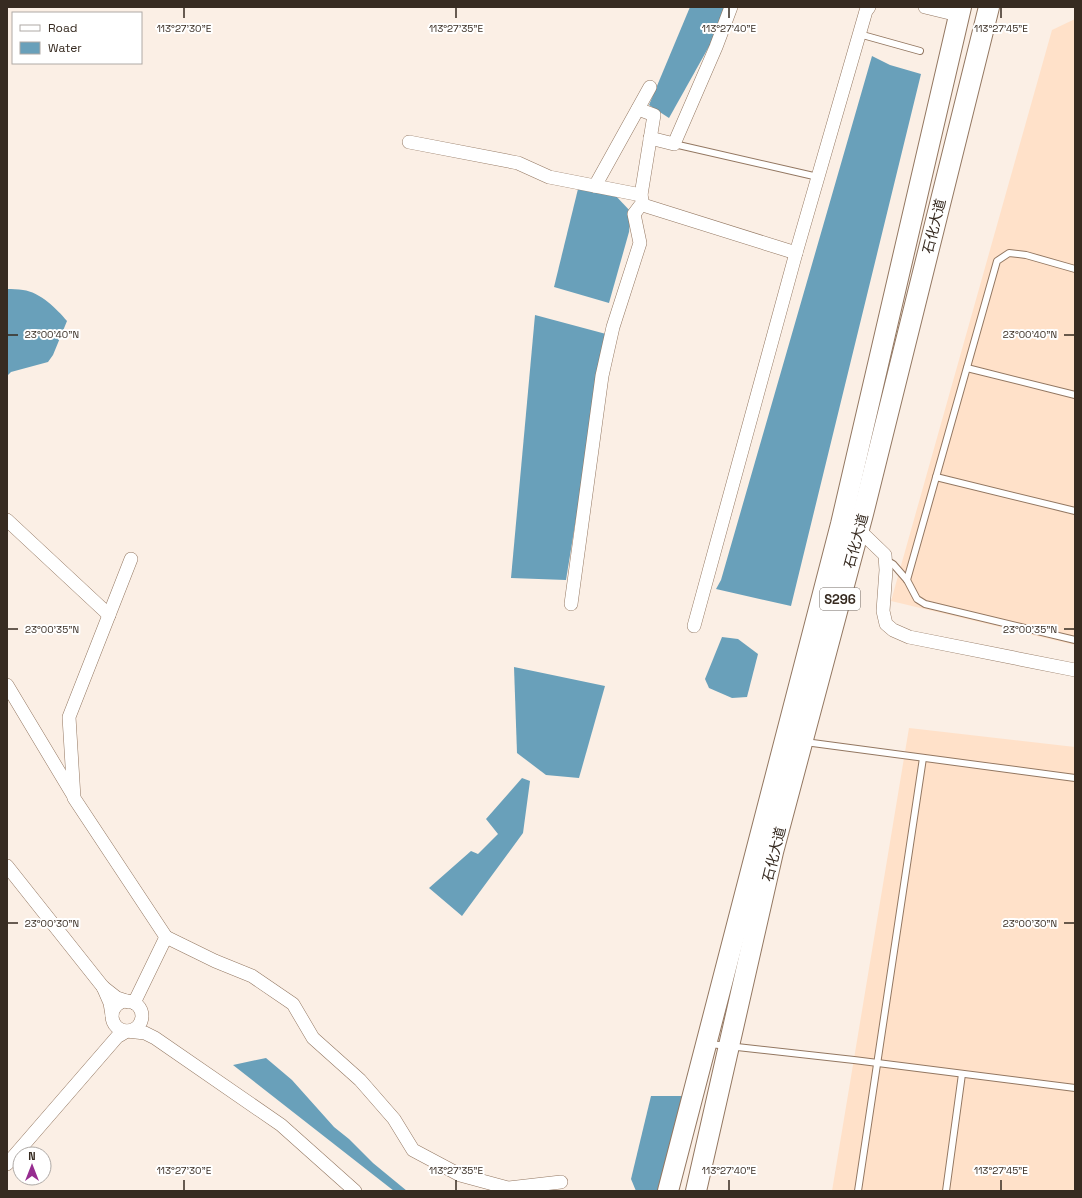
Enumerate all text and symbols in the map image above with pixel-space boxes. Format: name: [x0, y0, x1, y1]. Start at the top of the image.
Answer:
legend: [12, 12, 142, 64]
text: Road: [48, 20, 77, 36]
text: 113°27'30"E: [157, 22, 212, 35]
text: 113°27'35"E: [429, 22, 483, 35]
text: 113°27'40"E: [702, 22, 757, 35]
text: 113°27'45"E: [974, 22, 1028, 35]
text: Water: [48, 40, 82, 56]
street label: 石化大道: [918, 197, 950, 255]
text: 23°00'40"N: [25, 328, 79, 341]
text: 23°00'40"N: [1003, 328, 1057, 341]
street label: 石化大道: [840, 512, 872, 570]
road number: S296: [820, 588, 860, 610]
text: 23°00'35"N: [25, 623, 79, 636]
text: 23°00'35"N: [1003, 623, 1057, 636]
street label: 石化大道: [758, 825, 790, 883]
text: 23°00'30"N: [25, 917, 79, 930]
text: 23°00'30"N: [1003, 917, 1057, 930]
north arrow: [12, 1146, 52, 1186]
text: N: [28, 1149, 36, 1163]
text: 113°27'30"E: [157, 1164, 212, 1177]
text: 113°27'35"E: [429, 1164, 483, 1177]
text: 113°27'40"E: [702, 1164, 757, 1177]
text: 113°27'45"E: [974, 1164, 1028, 1177]

